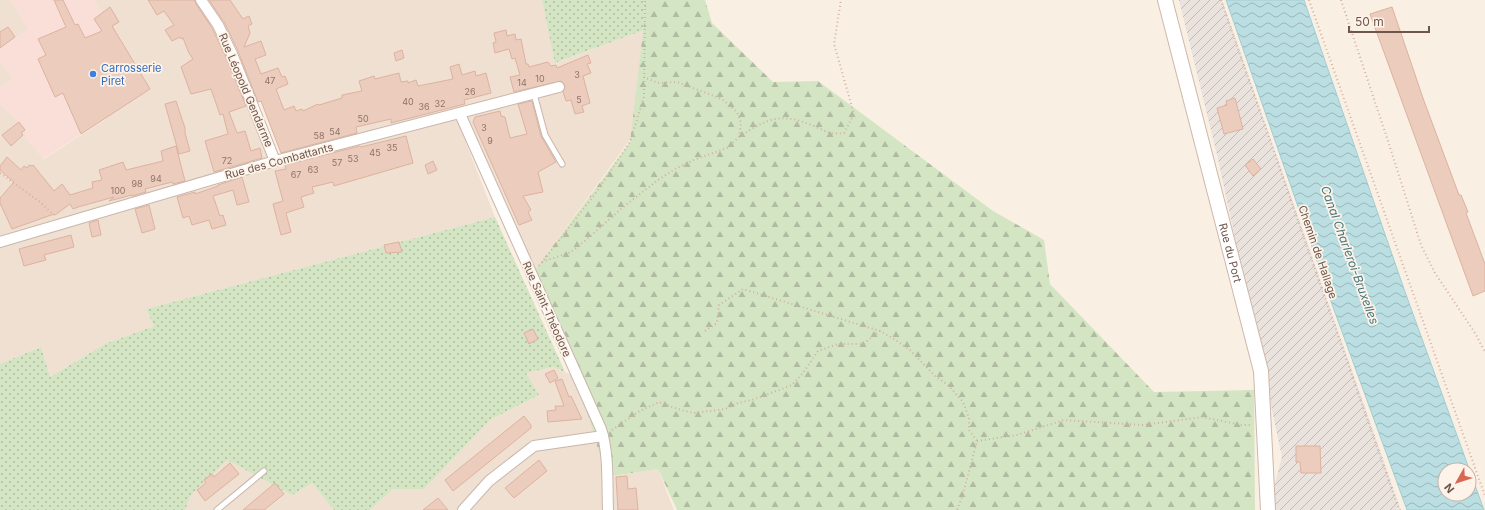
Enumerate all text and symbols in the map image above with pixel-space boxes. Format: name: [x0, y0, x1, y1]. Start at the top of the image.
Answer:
scale bar: [1349, 8, 1429, 34]
text: 50 m: [1355, 14, 1384, 29]
street label: Rue Léopold Gendarme: [216, 31, 276, 149]
place label: Carrosserie Piret: [101, 61, 162, 88]
marker: Carrosserie Piret: [88, 69, 98, 79]
house number: 3: [574, 69, 580, 80]
house number: 10: [535, 73, 545, 84]
house number: 47: [265, 75, 275, 86]
house number: 14: [517, 77, 527, 88]
house number: 26: [464, 86, 476, 97]
house number: 5: [576, 94, 582, 105]
house number: 40: [402, 96, 414, 107]
house number: 32: [434, 98, 446, 109]
house number: 36: [418, 101, 430, 112]
house number: 50: [357, 113, 369, 124]
house number: 3: [481, 122, 487, 133]
house number: 54: [329, 126, 341, 137]
house number: 58: [313, 130, 325, 141]
house number: 9: [487, 135, 493, 146]
street label: Rue des Combattants: [223, 140, 335, 182]
house number: 35: [386, 142, 398, 153]
house number: 45: [369, 147, 381, 158]
house number: 53: [347, 153, 359, 164]
house number: 72: [222, 155, 232, 166]
house number: 57: [332, 157, 342, 168]
house number: 63: [307, 164, 319, 175]
house number: 67: [291, 169, 301, 180]
house number: 94: [150, 173, 162, 184]
house number: 98: [131, 178, 143, 189]
water label: Canal Charleroi-Bruxelles: [1318, 184, 1382, 326]
house number: 100: [110, 185, 126, 196]
street label: Chemin de Hallage: [1295, 203, 1341, 301]
street label: Rue du Port: [1216, 221, 1245, 284]
street label: Rue Saint-Théodore: [520, 259, 574, 359]
north arrow: [1437, 462, 1477, 502]
text: N: [1441, 481, 1457, 496]

